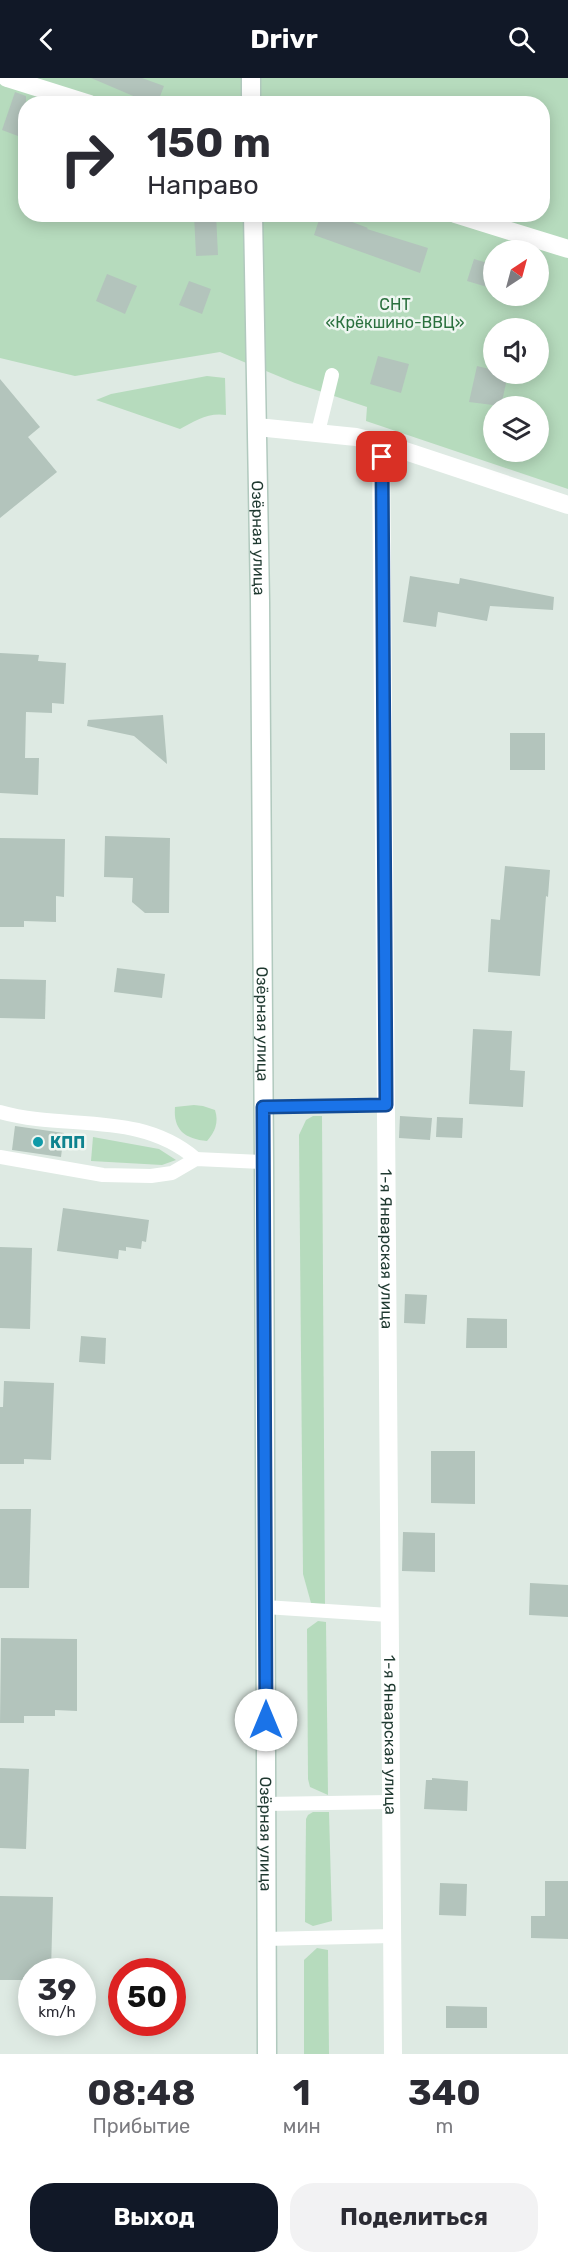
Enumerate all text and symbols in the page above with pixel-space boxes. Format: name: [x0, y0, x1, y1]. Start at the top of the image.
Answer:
icon: back: [30, 23, 63, 56]
text: Drivr: [250, 23, 318, 55]
icon: search: [505, 23, 538, 56]
text: 150 m: [147, 118, 271, 168]
icon: right: [48, 120, 126, 198]
text: Направо: [147, 169, 259, 201]
north arrow: [483, 240, 549, 306]
map controls: [483, 240, 549, 462]
park label: СНТ «Крёкшино-ВВЦ»: [326, 295, 465, 332]
button: sound: [483, 318, 549, 384]
button: layers: [483, 396, 549, 462]
pin: [356, 431, 407, 482]
icon: arrive: [365, 440, 398, 473]
street label: Озёрная улица: [248, 480, 269, 596]
street label: Озёрная улица: [253, 966, 272, 1081]
place label: КПП: [50, 1133, 85, 1152]
marker: КПП: [31, 1135, 45, 1149]
street label: 1-я Январская улица: [376, 1169, 397, 1329]
street label: 1-я Январская улица: [380, 1655, 400, 1815]
position arrow: [234, 1688, 298, 1752]
street label: Озёрная улица: [256, 1776, 275, 1891]
speed limit sign: 50: [108, 1958, 186, 2036]
text: 39: [38, 1972, 77, 2008]
text: km/h: [38, 2003, 76, 2021]
text: 08:48: [87, 2071, 196, 2114]
text: 1: [293, 2071, 311, 2114]
text: 340: [408, 2071, 481, 2114]
text: Прибытие: [92, 2114, 190, 2138]
text: мин: [283, 2114, 321, 2138]
text: m: [435, 2114, 453, 2138]
button: Выход: [30, 2183, 278, 2252]
button: Поделиться: [290, 2183, 538, 2252]

